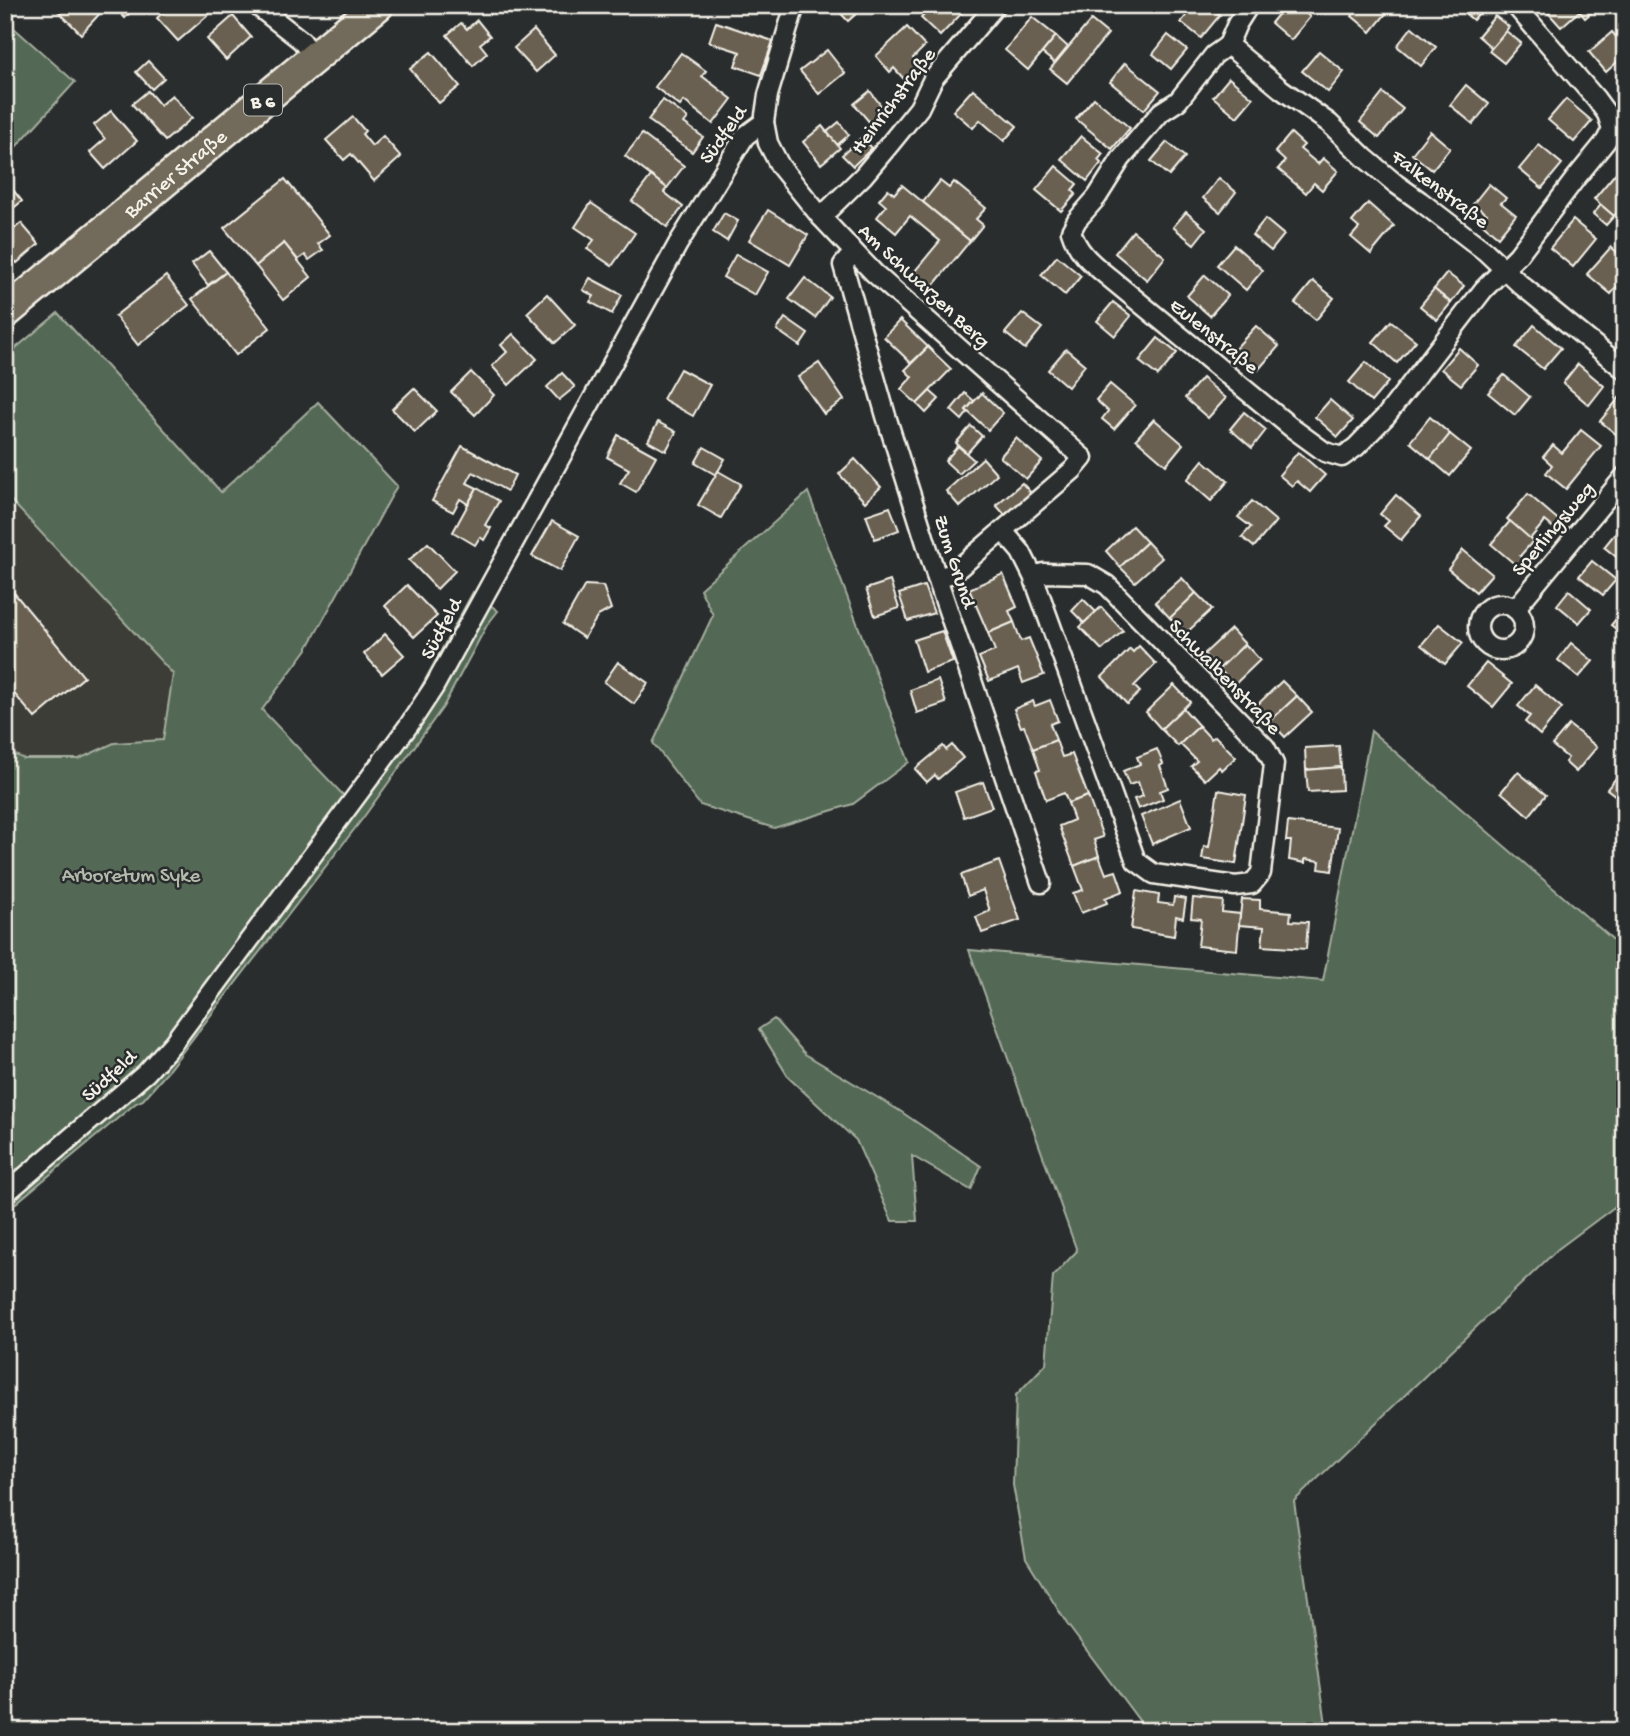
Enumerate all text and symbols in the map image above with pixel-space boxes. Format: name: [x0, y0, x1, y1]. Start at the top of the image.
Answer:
street label: Heinrichstraße: [847, 43, 944, 160]
road number: B 6: [244, 85, 282, 116]
street label: Südfeld: [695, 101, 755, 170]
street label: Barrier Straße: [119, 125, 234, 226]
street label: Falkenstraße: [1384, 145, 1494, 236]
street label: Am Schwarzen Berg: [851, 220, 994, 355]
street label: Eulenstraße: [1163, 294, 1263, 382]
street label: Sperlingsweg: [1508, 478, 1602, 583]
street label: Zum Grund: [926, 513, 980, 613]
street label: Südfeld: [417, 593, 470, 665]
street label: Schwalbenstraße: [1162, 615, 1286, 742]
park label: Arboretum Syke: [62, 865, 201, 890]
street label: Südfeld: [77, 1045, 145, 1109]

